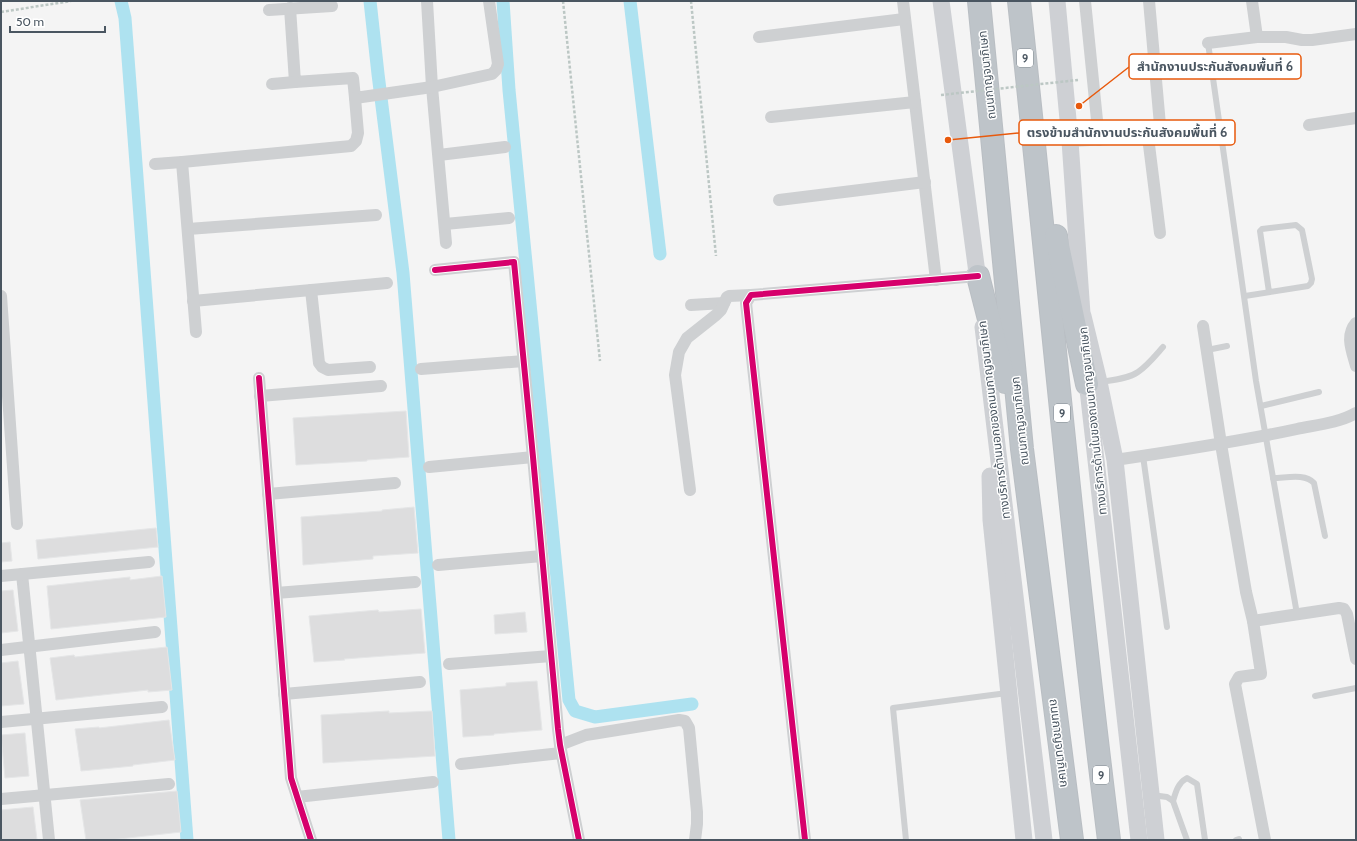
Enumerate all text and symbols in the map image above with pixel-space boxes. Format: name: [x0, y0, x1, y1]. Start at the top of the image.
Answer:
scale bar: [10, 8, 105, 34]
text: 50 m: [16, 14, 44, 29]
street label: ถนนกาญจนาภิเษก: [974, 30, 999, 120]
road number: 9: [1017, 49, 1033, 67]
callout: สำนักงานประกันสังคมพื้นที่ 6: [1129, 54, 1301, 79]
text: สำนักงานประกันสังคมพื้นที่ 6: [1137, 57, 1293, 74]
callout: ตรงข้ามสำนักงานประกันสังคมพื้นที่ 6: [1019, 120, 1235, 145]
text: ตรงข้ามสำนักงานประกันสังคมพื้นที่ 6: [1027, 123, 1227, 140]
street label: ทางบริการด้านนอกของถนนกาญจนาภิเษก: [974, 320, 1013, 520]
street label: ทางบริการด้านในของถนนกาญจนาภิเษก: [1075, 326, 1110, 516]
street label: ถนนกาญจนาภิเษก: [1007, 376, 1032, 466]
road number: 9: [1054, 404, 1070, 422]
street label: ถนนกาญจนาภิเษก: [1047, 698, 1072, 788]
road number: 9: [1093, 766, 1109, 784]

